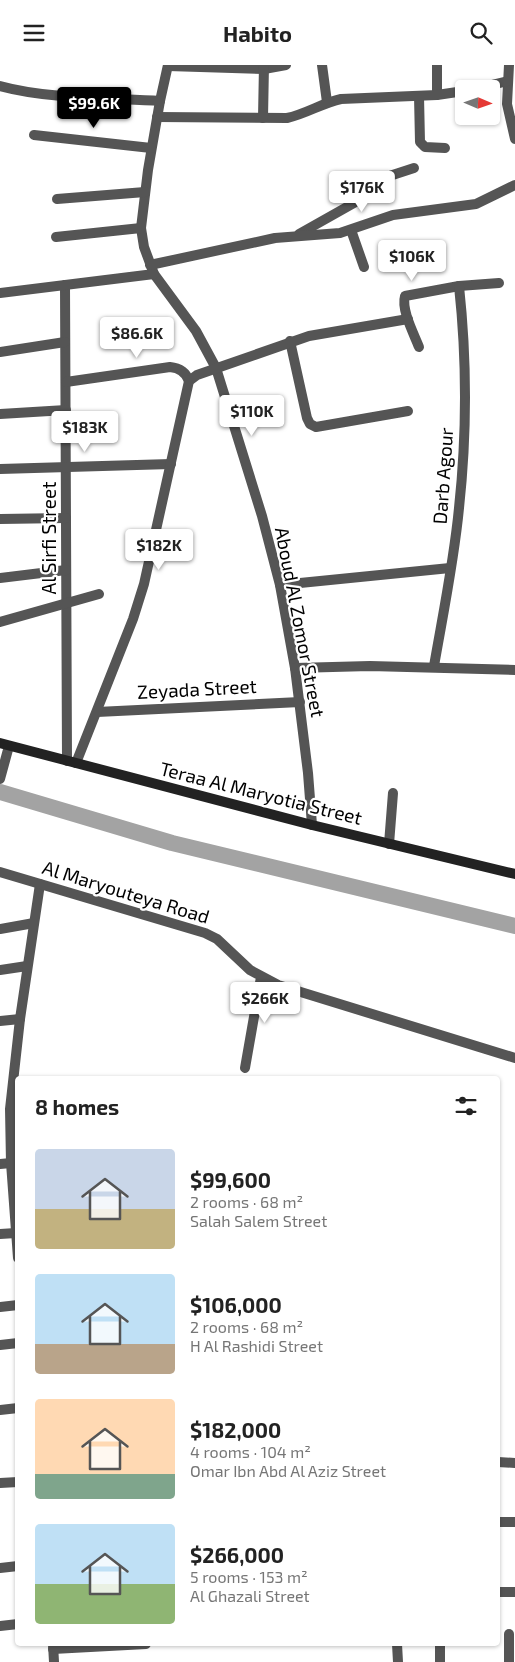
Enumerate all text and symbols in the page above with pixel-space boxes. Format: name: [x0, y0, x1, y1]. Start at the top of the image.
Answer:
icon: menu: [20, 19, 48, 47]
icon: search: [467, 19, 495, 47]
text: Habito: [223, 20, 292, 46]
north arrow: [455, 80, 500, 125]
map controls: [455, 80, 500, 125]
pin: $99.6K: [53, 87, 135, 129]
text: $99.6K: [68, 93, 120, 112]
pin: $176K: [327, 171, 397, 213]
text: $176K: [340, 177, 384, 196]
pin: $106K: [377, 239, 447, 282]
text: $106K: [389, 246, 435, 265]
pin: $86.6K: [96, 317, 178, 359]
text: $86.6K: [111, 323, 163, 342]
pin: $110K: [217, 395, 287, 437]
text: $110K: [230, 401, 274, 420]
pin: $183K: [50, 411, 120, 453]
text: $183K: [62, 417, 108, 436]
street label: Darb Agour: [428, 426, 457, 525]
street label: Al Sirfi Street: [37, 482, 60, 594]
street label: Aboud Al Zomor Street: [271, 525, 330, 719]
pin: $182K: [124, 529, 194, 571]
text: $182K: [136, 535, 182, 554]
street label: Zeyada Street: [137, 674, 257, 703]
street label: Teraa Al Maryotia Street: [158, 756, 365, 829]
street label: Al Maryouteya Road: [40, 855, 212, 928]
pin: $266K: [230, 981, 300, 1024]
text: $266K: [241, 988, 289, 1007]
icon: filters: [452, 1092, 480, 1120]
text: 8 homes: [35, 1094, 119, 1119]
text: $99,600: [190, 1167, 271, 1192]
icon: home: [75, 1169, 135, 1229]
text: 2 rooms · 68 m²: [190, 1192, 303, 1211]
text: Salah Salem Street: [190, 1211, 327, 1230]
text: $106,000: [190, 1292, 282, 1317]
icon: home: [75, 1294, 135, 1354]
text: 2 rooms · 68 m²: [190, 1317, 303, 1336]
text: H Al Rashidi Street: [190, 1336, 323, 1355]
text: $182,000: [190, 1417, 281, 1442]
icon: home: [75, 1419, 135, 1479]
text: 4 rooms · 104 m²: [190, 1442, 311, 1461]
text: Omar Ibn Abd Al Aziz Street: [190, 1461, 386, 1480]
text: $266,000: [190, 1542, 284, 1567]
icon: home: [75, 1544, 135, 1604]
text: 5 rooms · 153 m²: [190, 1567, 308, 1586]
text: Al Ghazali Street: [190, 1586, 310, 1605]

